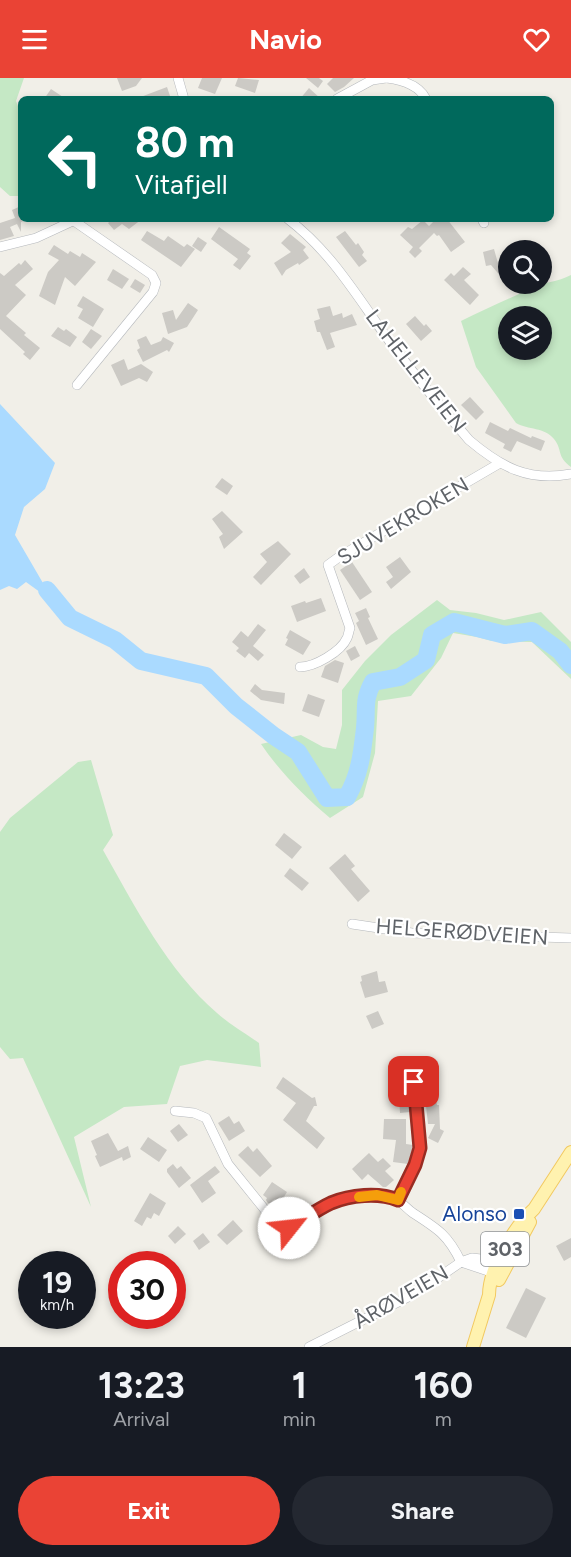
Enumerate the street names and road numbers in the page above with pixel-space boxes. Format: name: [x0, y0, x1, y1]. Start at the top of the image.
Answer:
street label: LAHELLEVEIEN: [361, 304, 472, 437]
street label: SJUVEKROKEN: [332, 471, 473, 570]
street label: HELGERØDVEIEN: [375, 913, 549, 950]
road number: 303: [481, 1232, 529, 1266]
street label: ÅRØVEIEN: [349, 1259, 452, 1334]

